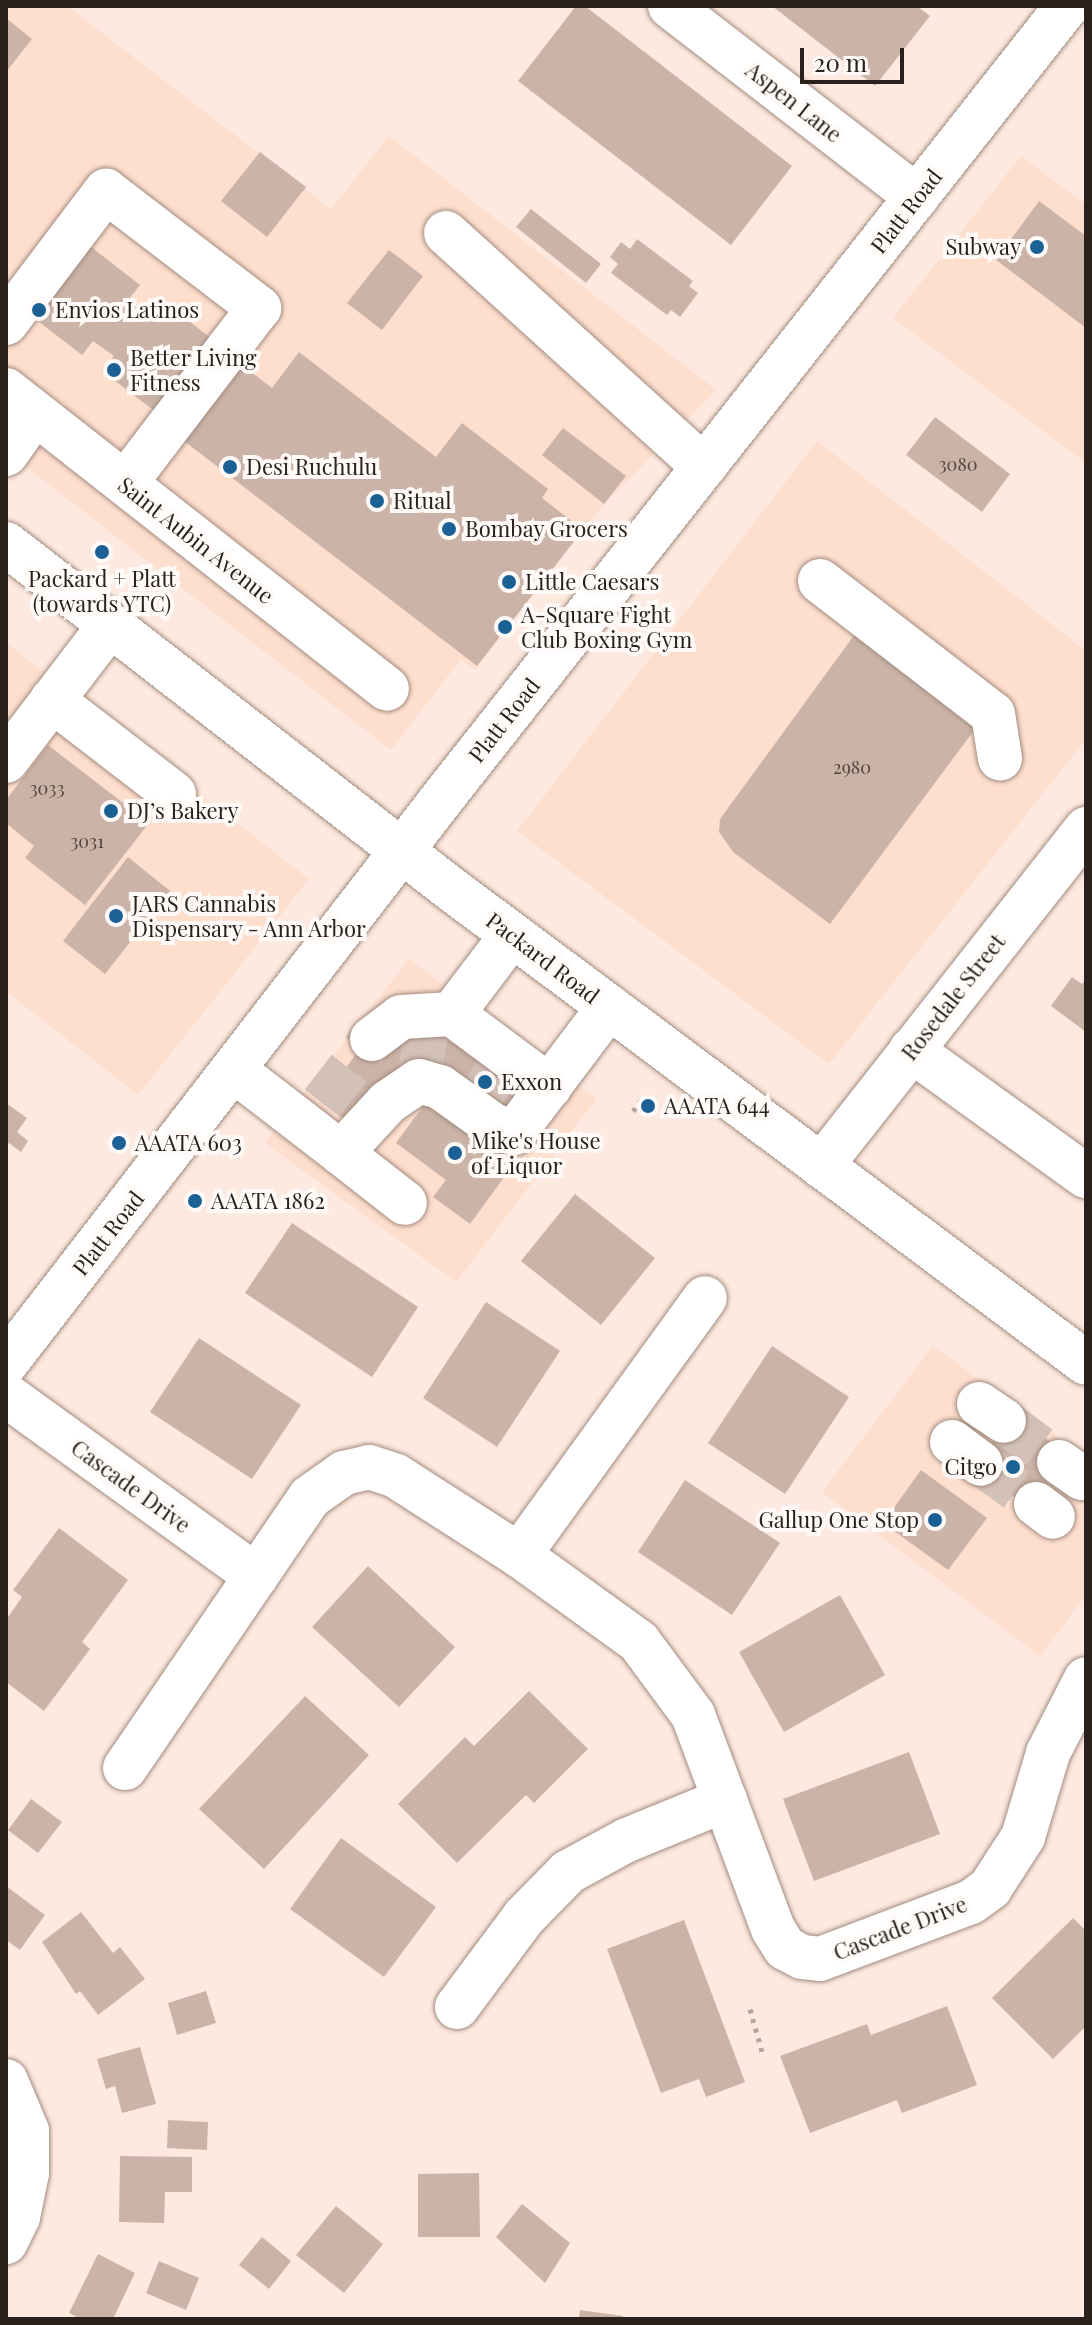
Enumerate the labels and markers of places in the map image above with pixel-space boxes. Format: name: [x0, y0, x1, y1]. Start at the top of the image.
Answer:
place label: Subway: [945, 234, 1021, 260]
marker: Subway: [1028, 238, 1046, 256]
place label: Envios Latinos: [55, 297, 199, 323]
marker: Envios Latinos: [30, 301, 48, 319]
place label: Better Living Fitness: [130, 344, 257, 396]
marker: Better Living Fitness: [105, 361, 123, 379]
place label: Desi Ruchulu: [246, 454, 377, 480]
marker: Desi Ruchulu: [221, 458, 239, 476]
place label: Ritual: [393, 488, 452, 514]
marker: Ritual: [368, 492, 386, 510]
place label: Bombay Grocers: [465, 516, 628, 542]
marker: Bombay Grocers: [440, 520, 458, 538]
marker: Packard + Platt (towards YTC): [93, 543, 111, 561]
place label: Packard + Platt (towards YTC): [28, 565, 176, 616]
place label: Little Caesars: [525, 569, 659, 595]
marker: Little Caesars: [500, 573, 518, 591]
place label: A-Square Fight Club Boxing Gym: [521, 601, 692, 652]
marker: A-Square Fight Club Boxing Gym: [496, 618, 514, 636]
place label: DJ’s Bakery: [127, 798, 238, 824]
marker: DJ’s Bakery: [102, 802, 120, 820]
place label: JARS Cannabis Dispensary - Ann Arbor: [132, 890, 368, 942]
marker: JARS Cannabis Dispensary - Ann Arbor: [107, 907, 125, 925]
place label: Exxon: [501, 1069, 562, 1095]
marker: Exxon: [476, 1073, 494, 1091]
place label: AAATA 644: [664, 1093, 770, 1119]
marker: AAATA 644: [639, 1097, 657, 1115]
place label: Mike's House of Liquor: [471, 1127, 601, 1178]
place label: AAATA 603: [135, 1130, 242, 1156]
marker: AAATA 603: [110, 1134, 128, 1152]
marker: Mike's House of Liquor: [446, 1144, 464, 1162]
place label: AAATA 1862: [211, 1188, 325, 1214]
marker: AAATA 1862: [186, 1192, 204, 1210]
place label: Citgo: [945, 1454, 997, 1480]
marker: Citgo: [1004, 1458, 1022, 1476]
place label: Gallup One Stop: [759, 1507, 919, 1533]
marker: Gallup One Stop: [926, 1511, 944, 1529]

